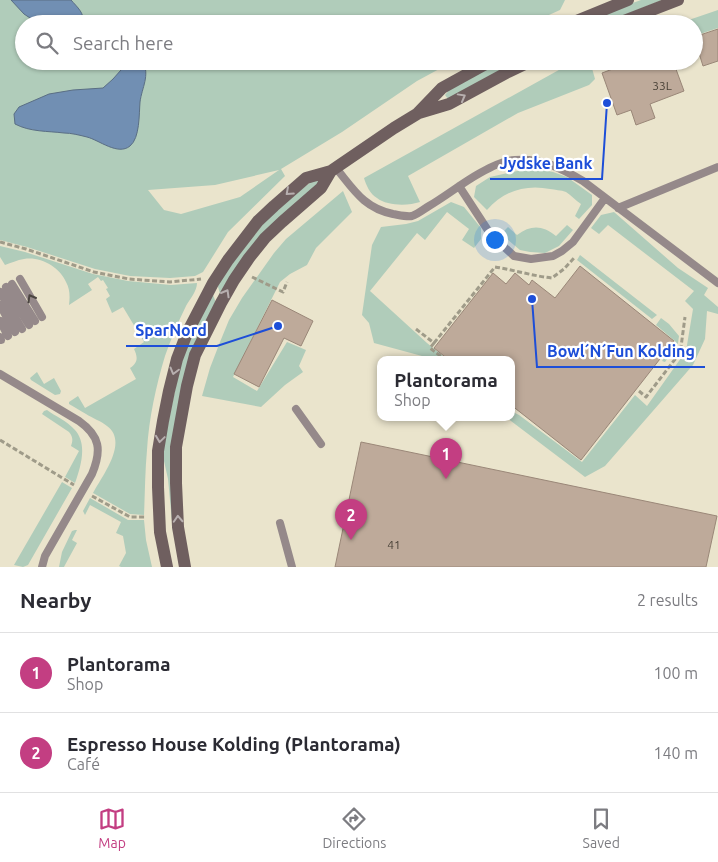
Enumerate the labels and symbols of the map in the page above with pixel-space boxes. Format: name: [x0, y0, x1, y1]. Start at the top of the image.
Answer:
house number: 33L: [652, 79, 672, 92]
one-way arrow: [457, 93, 466, 103]
callout: Jydske Bank: [490, 148, 602, 179]
text: Jydske Bank: [500, 154, 592, 172]
one-way arrow: [286, 187, 295, 195]
your location: [482, 227, 508, 253]
one-way arrow: [220, 290, 230, 299]
one-way arrow: [27, 295, 37, 304]
callout: SparNord: [126, 315, 217, 346]
text: SparNord: [135, 321, 207, 339]
callout: Bowl´N´Fun Kolding: [537, 336, 705, 367]
text: Bowl´N´Fun Kolding: [547, 342, 695, 360]
one-way arrow: [169, 366, 180, 375]
one-way arrow: [155, 435, 166, 443]
pin: 1: [430, 438, 462, 479]
pin: 2: [335, 499, 367, 540]
one-way arrow: [172, 515, 183, 523]
house number: 41: [387, 538, 401, 551]

